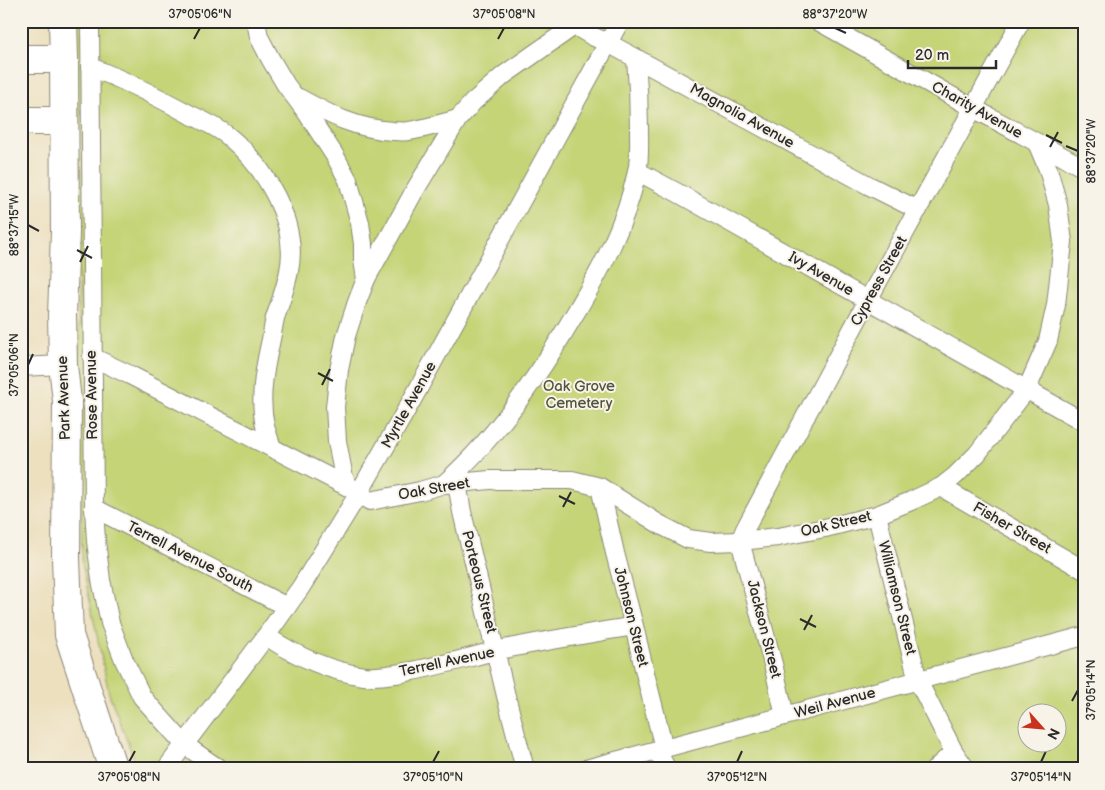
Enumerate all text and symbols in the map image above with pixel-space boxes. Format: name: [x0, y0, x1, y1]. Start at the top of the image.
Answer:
text: 37°05'06"N: [168, 7, 232, 22]
text: 37°05'08"N: [473, 7, 535, 22]
text: 88°37'20"W: [802, 7, 868, 22]
scale bar: [908, 38, 995, 70]
text: 20 m: [915, 46, 949, 65]
street label: Charity Avenue: [928, 77, 1026, 143]
street label: Magnolia Avenue: [686, 79, 798, 153]
text: 88°37'20"W: [1084, 118, 1099, 184]
text: 88°37'15"W: [7, 194, 22, 256]
street label: Cypress Street: [846, 232, 912, 329]
street label: Ivy Avenue: [785, 248, 857, 300]
text: 37°05'06"N: [7, 333, 22, 397]
street label: Rose Avenue: [82, 350, 102, 440]
street label: Park Avenue: [53, 355, 75, 441]
street label: Myrtle Avenue: [377, 358, 441, 452]
park label: Oak Grove Cemetery: [543, 377, 615, 413]
street label: Oak Street: [397, 473, 471, 505]
street label: Fisher Street: [969, 498, 1055, 558]
street label: Oak Street: [799, 507, 874, 541]
street label: Terrell Avenue South: [124, 517, 256, 597]
street label: Porteous Street: [457, 529, 501, 636]
street label: Williamson Street: [874, 539, 920, 657]
street label: Johnson Street: [609, 565, 653, 669]
street label: Jackson Street: [743, 578, 785, 681]
street label: Terrell Avenue: [398, 643, 496, 681]
text: 37°05'14"N: [1084, 660, 1099, 720]
street label: Weil Avenue: [792, 683, 878, 723]
north arrow: [1018, 702, 1068, 752]
text: N: [1043, 725, 1063, 742]
text: 37°05'08"N: [98, 770, 160, 785]
text: 37°05'10"N: [403, 770, 463, 785]
text: 37°05'12"N: [707, 770, 767, 785]
text: 37°05'14"N: [1011, 770, 1071, 785]

